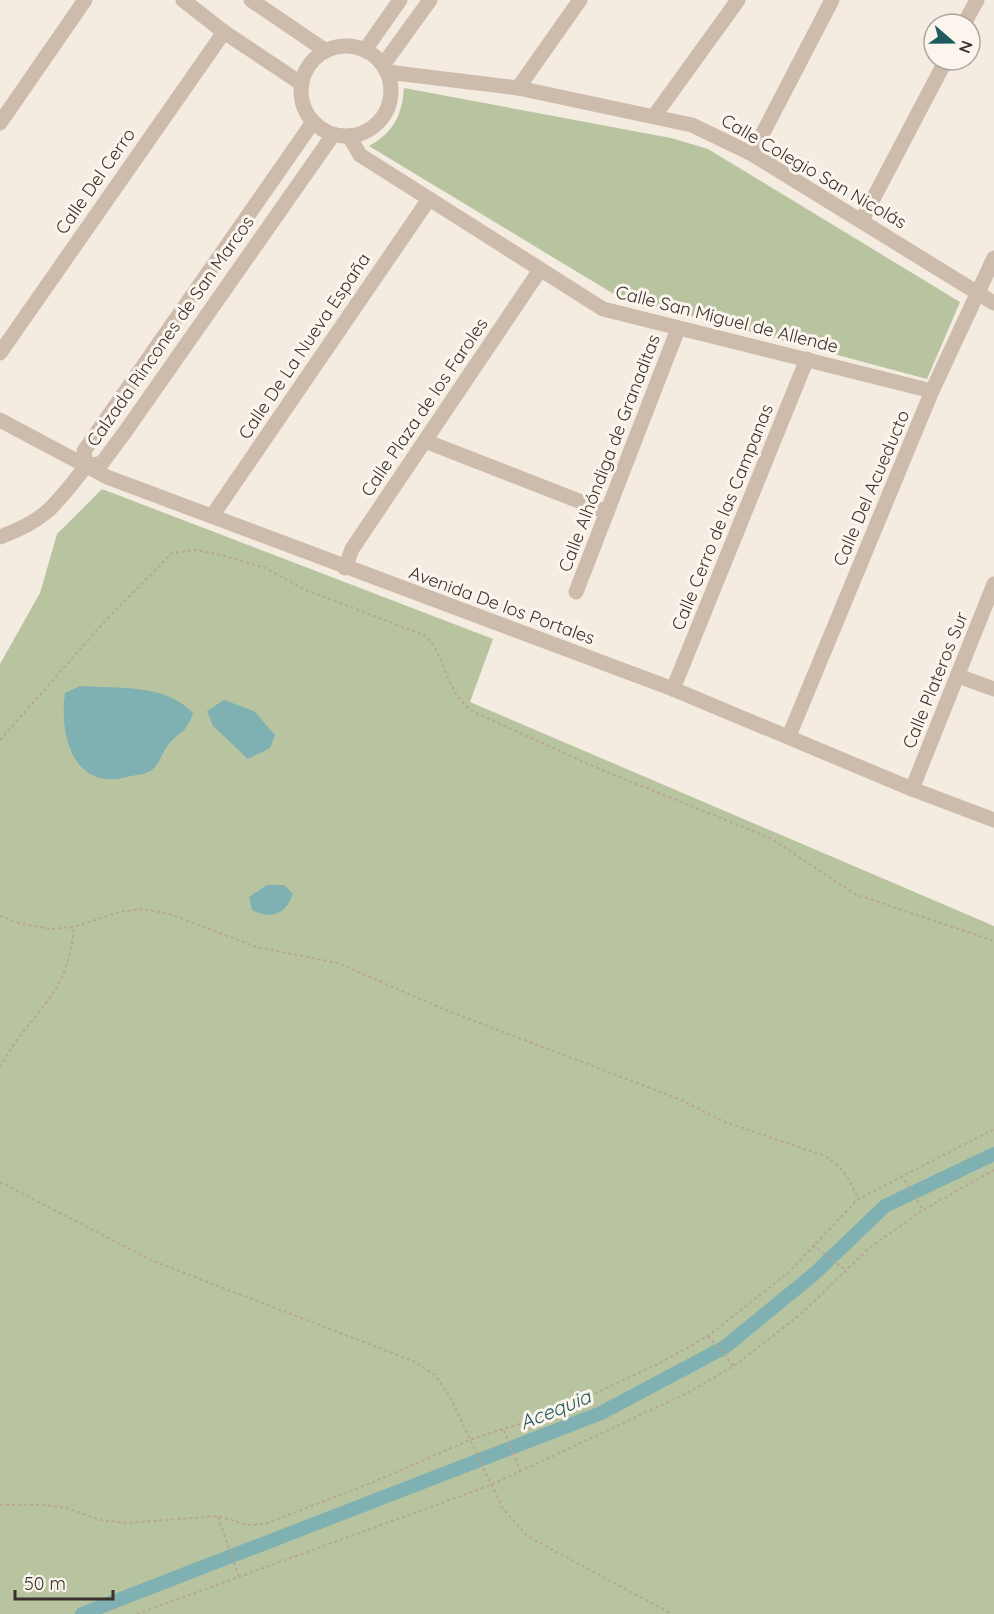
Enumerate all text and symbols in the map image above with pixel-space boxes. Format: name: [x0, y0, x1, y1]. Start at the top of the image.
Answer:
north arrow: [922, 12, 982, 72]
text: N: [955, 38, 978, 56]
street label: Calle Colegio San Nicolás: [717, 108, 911, 234]
street label: Calle Del Cerro: [50, 123, 140, 239]
street label: Calzada Rincones de San Marcos: [81, 211, 259, 451]
street label: Calle De La Nueva España: [233, 248, 375, 444]
street label: Calle San Miguel de Allende: [613, 280, 841, 358]
street label: Calle Plaza de los Faroles: [355, 313, 493, 501]
street label: Calle Alhóndiga de Granaditas: [553, 331, 665, 575]
street label: Calle Cerro de las Campanas: [666, 400, 778, 634]
street label: Calle Del Acueducto: [828, 407, 914, 569]
street label: Avenida De los Portales: [406, 561, 598, 649]
street label: Calle Plateros Sur: [897, 608, 973, 752]
water label: Acequia: [516, 1383, 596, 1435]
scale bar: [15, 1563, 112, 1601]
text: 50 m: [24, 1572, 66, 1595]

